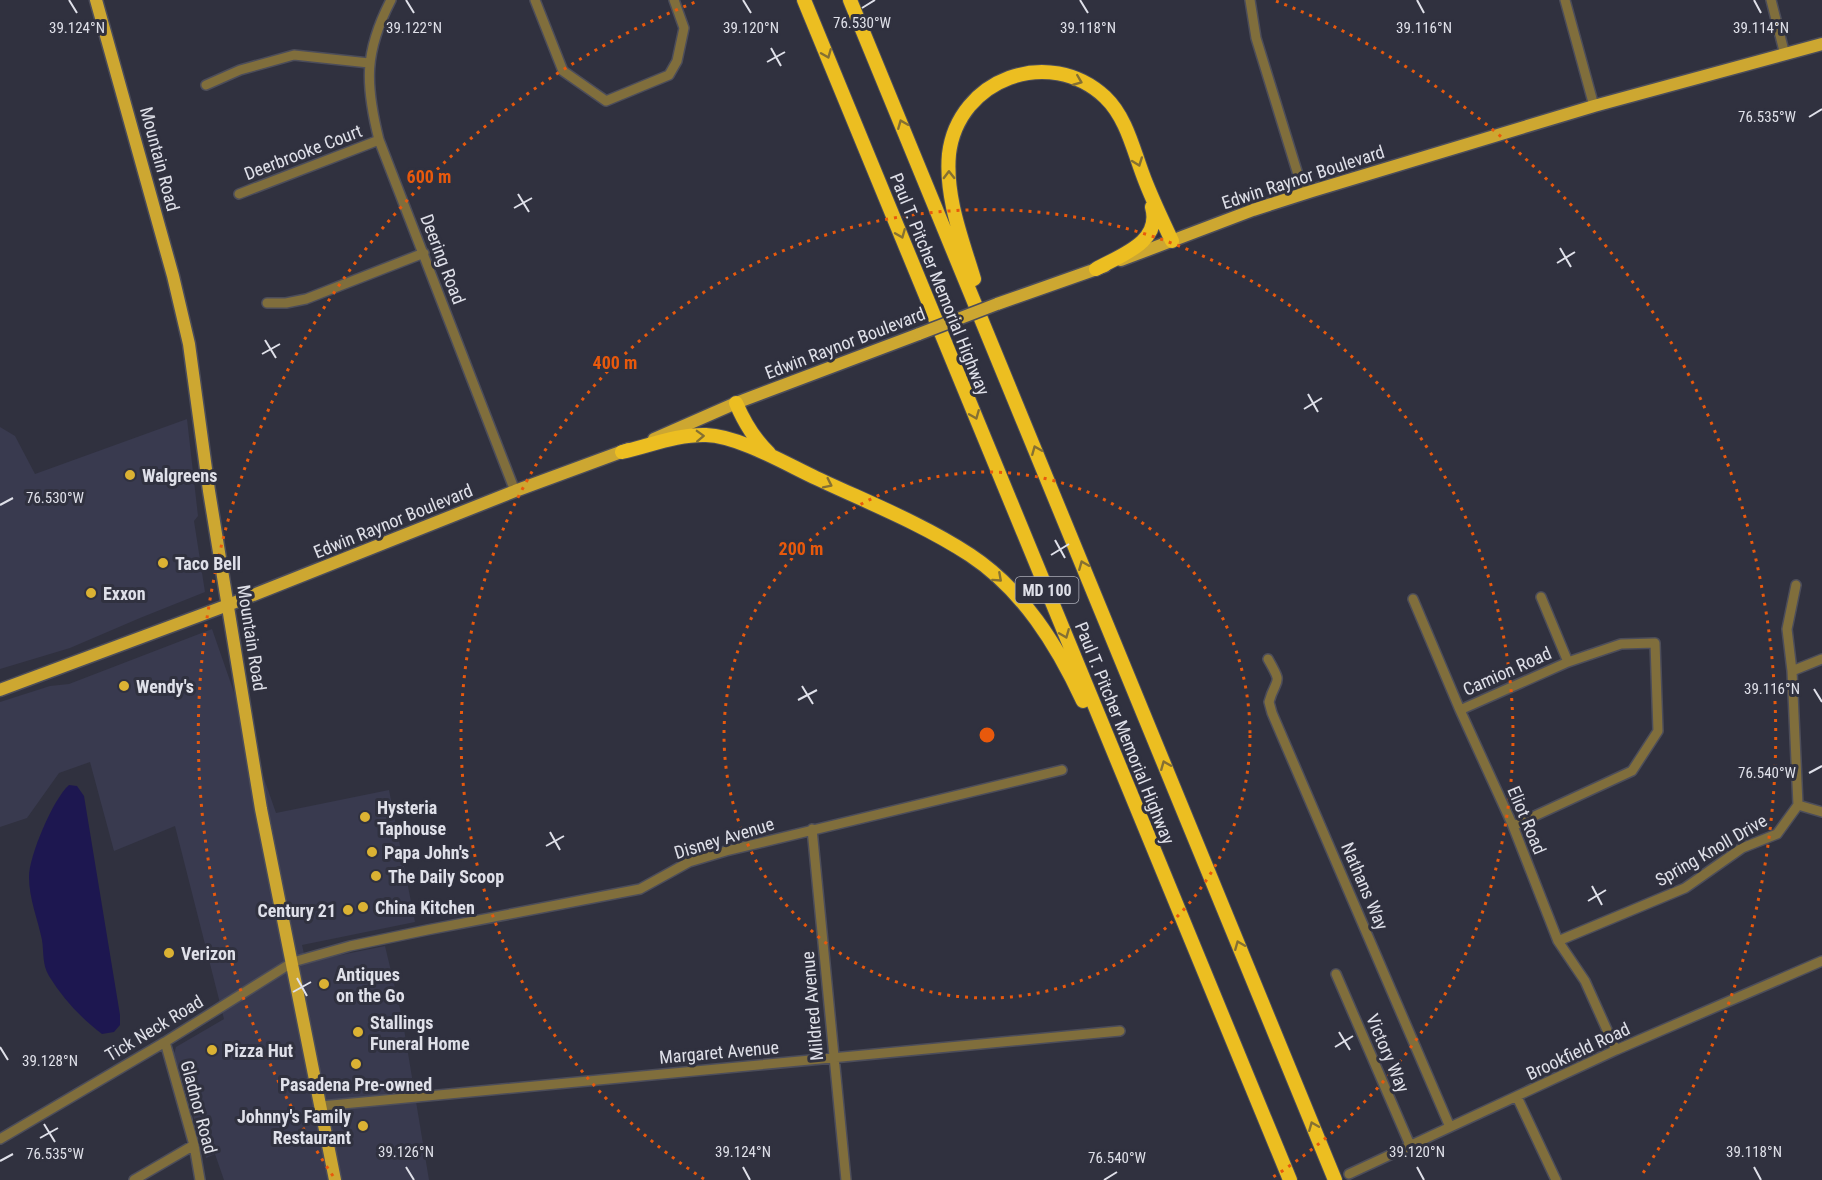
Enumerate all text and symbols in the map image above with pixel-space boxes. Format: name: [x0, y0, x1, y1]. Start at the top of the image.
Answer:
text: 76.530°W: [833, 14, 892, 32]
text: 39.124°N: [49, 19, 105, 37]
text: 39.122°N: [386, 19, 442, 37]
text: 39.120°N: [723, 19, 779, 37]
text: 39.118°N: [1060, 19, 1116, 37]
text: 39.116°N: [1396, 19, 1452, 37]
text: 39.114°N: [1733, 19, 1789, 37]
one-way arrow: [820, 48, 832, 59]
one-way arrow: [1072, 74, 1083, 86]
street label: Mountain Road: [136, 105, 184, 213]
text: 76.535°W: [1738, 108, 1797, 126]
one-way arrow: [897, 119, 909, 130]
street label: Deerbrooke Court: [241, 120, 365, 184]
street label: Edwin Raynor Boulevard: [1219, 141, 1387, 213]
one-way arrow: [1131, 156, 1144, 167]
text: 600 m: [407, 166, 451, 187]
street label: Paul T. Pitcher Memorial Highway: [886, 170, 994, 399]
one-way arrow: [942, 170, 955, 179]
street label: Deering Road: [416, 211, 470, 307]
one-way arrow: [894, 228, 906, 239]
street label: Edwin Raynor Boulevard: [762, 303, 928, 383]
text: 400 m: [593, 352, 637, 373]
one-way arrow: [968, 408, 980, 419]
one-way arrow: [695, 429, 704, 442]
one-way arrow: [1031, 445, 1043, 456]
place label: Walgreens: [142, 465, 217, 486]
marker: Walgreens: [123, 468, 137, 482]
one-way arrow: [822, 476, 833, 488]
street label: Edwin Raynor Boulevard: [310, 479, 476, 563]
text: 76.530°W: [26, 489, 85, 507]
text: 200 m: [779, 538, 823, 559]
place label: Taco Bell: [175, 553, 241, 574]
marker: Taco Bell: [156, 556, 170, 570]
one-way arrow: [1078, 560, 1090, 571]
one-way arrow: [991, 571, 1001, 582]
road number: MD 100: [1016, 577, 1078, 603]
place label: Exxon: [103, 583, 146, 604]
street label: Mountain Road: [233, 583, 271, 693]
marker: Exxon: [84, 586, 98, 600]
street label: Paul T. Pitcher Memorial Highway: [1071, 619, 1179, 848]
one-way arrow: [1058, 628, 1070, 639]
street label: Camion Road: [1460, 642, 1554, 700]
place label: Wendy's: [136, 676, 194, 697]
marker: Wendy's: [117, 679, 131, 693]
text: 39.116°N: [1744, 680, 1800, 698]
centre of rings: [977, 725, 997, 745]
one-way arrow: [1160, 760, 1172, 771]
text: 76.540°W: [1738, 764, 1797, 782]
street label: Eliot Road: [1503, 783, 1551, 857]
place label: Hysteria Taphouse: [377, 797, 447, 839]
marker: Hysteria Taphouse: [358, 810, 372, 824]
street label: Spring Knoll Drive: [1652, 810, 1770, 890]
street label: Disney Avenue: [672, 813, 776, 863]
street label: Nathans Way: [1337, 839, 1393, 933]
place label: Papa John's: [384, 842, 469, 863]
marker: Papa John's: [365, 845, 379, 859]
place label: The Daily Scoop: [388, 866, 504, 887]
marker: The Daily Scoop: [369, 869, 383, 883]
place label: China Kitchen: [375, 897, 475, 918]
place label: Century 21: [257, 900, 336, 921]
marker: China Kitchen: [356, 900, 370, 914]
marker: Century 21: [341, 903, 355, 917]
one-way arrow: [1234, 941, 1246, 952]
place label: Verizon: [181, 943, 236, 964]
marker: Verizon: [162, 946, 176, 960]
street label: Mildred Avenue: [797, 951, 827, 1061]
place label: Antiques on the Go: [336, 964, 405, 1006]
marker: Antiques on the Go: [317, 977, 331, 991]
street label: Tick Neck Road: [101, 991, 207, 1065]
street label: Victory Way: [1362, 1011, 1414, 1096]
place label: Stallings Funeral Home: [370, 1012, 470, 1054]
street label: Brookfield Road: [1523, 1018, 1633, 1084]
marker: Stallings Funeral Home: [351, 1025, 365, 1039]
street label: Margaret Avenue: [658, 1036, 780, 1068]
place label: Pizza Hut: [224, 1040, 294, 1061]
marker: Pizza Hut: [205, 1043, 219, 1057]
text: 39.128°N: [22, 1052, 78, 1070]
marker: Pasadena Pre-owned: [349, 1057, 363, 1071]
street label: Gladnor Road: [176, 1058, 222, 1156]
place label: Pasadena Pre-owned: [280, 1074, 432, 1095]
place label: Johnny's Family Restaurant: [237, 1106, 351, 1148]
marker: Johnny's Family Restaurant: [356, 1119, 370, 1133]
one-way arrow: [1308, 1121, 1320, 1132]
text: 39.126°N: [378, 1143, 434, 1161]
text: 39.124°N: [715, 1143, 771, 1161]
text: 39.120°N: [1389, 1143, 1445, 1161]
text: 39.118°N: [1726, 1143, 1782, 1161]
text: 76.535°W: [26, 1145, 85, 1163]
text: 76.540°W: [1088, 1149, 1147, 1167]

